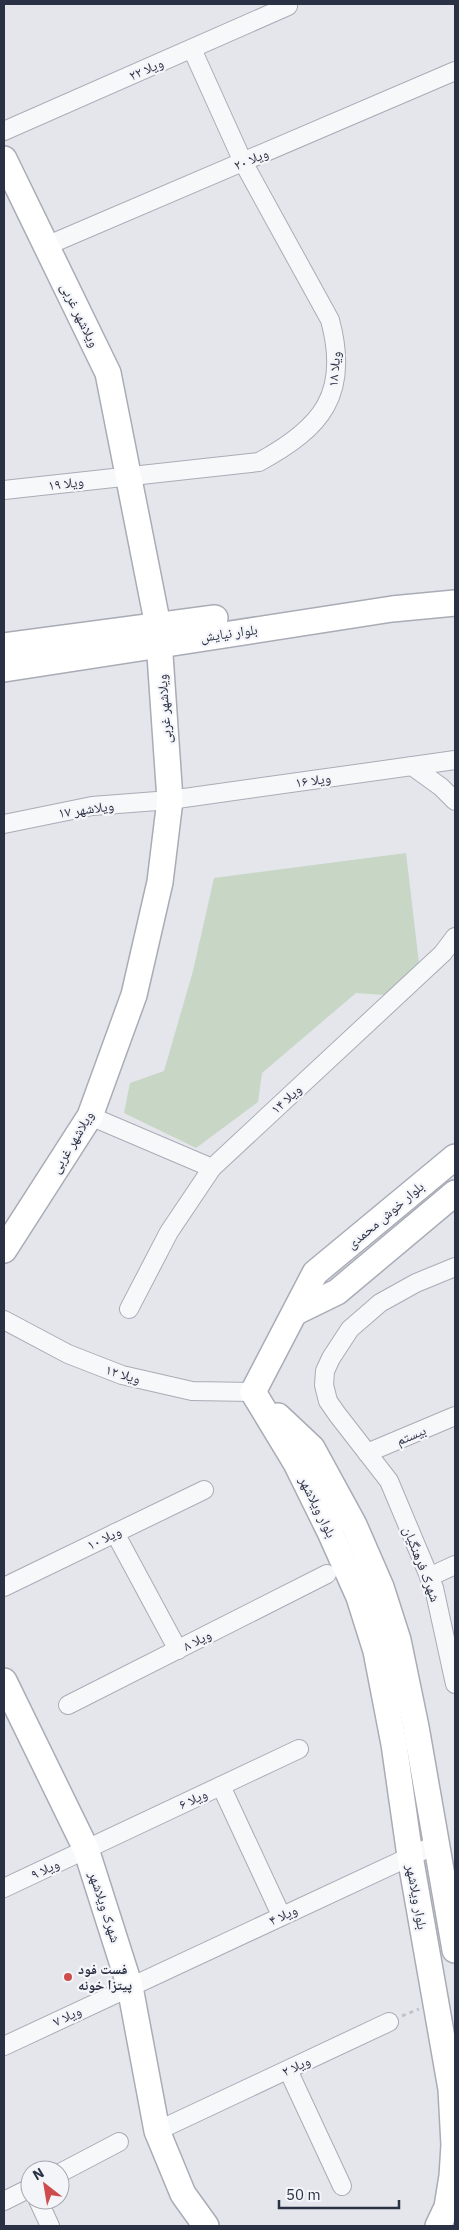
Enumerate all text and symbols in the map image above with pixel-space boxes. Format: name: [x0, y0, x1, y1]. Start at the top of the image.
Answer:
street label: ویلا ۲۲: [126, 54, 166, 84]
street label: ویلا ۲۰: [231, 144, 271, 174]
street label: ویلاشهر غربی: [57, 280, 103, 350]
street label: ویلا ۱۸: [323, 350, 345, 388]
street label: ۱۹ ویلا: [47, 472, 85, 494]
street label: بلوار نیایش: [199, 620, 259, 646]
street label: ویلاشهر غربی: [153, 674, 175, 744]
street label: ۱۶ ویلا: [294, 769, 332, 791]
street label: ویلاشهر ۱۷: [57, 796, 115, 822]
street label: ۱۴ ویلا: [267, 1080, 305, 1118]
street label: ویلاشهر غربی: [46, 1108, 98, 1176]
street label: بلوار خوش محمدی: [343, 1177, 428, 1253]
street label: ویلا ۱۲: [103, 1360, 143, 1388]
street label: بیستم: [393, 1421, 429, 1450]
street label: بلوار ویلاشهر: [295, 1473, 341, 1541]
street label: ۱۰ ویلا: [84, 1522, 124, 1554]
street label: شهرک فرهنگیان: [399, 1524, 445, 1604]
street label: ویلا ۸: [180, 1625, 214, 1655]
street label: ۶ ویلا: [176, 1785, 210, 1813]
street label: ۹ ویلا: [28, 1855, 62, 1883]
street label: بلوار ویلاشهر: [402, 1862, 432, 1931]
street label: شهرک ویلاشهر: [85, 1868, 125, 1945]
street label: ۴ ویلا: [266, 1901, 300, 1929]
place label: فست فود پیتزا خونه: [78, 1960, 132, 1994]
marker: فست فود پیتزا خونه: [62, 1971, 74, 1983]
street label: ۷ ویلا: [50, 2002, 84, 2030]
street label: ۲ ویلا: [279, 2052, 313, 2080]
north arrow: [20, 2160, 70, 2210]
text: N: [29, 2164, 47, 2184]
scale bar: [279, 2178, 399, 2210]
text: 50 m: [286, 2185, 321, 2204]

